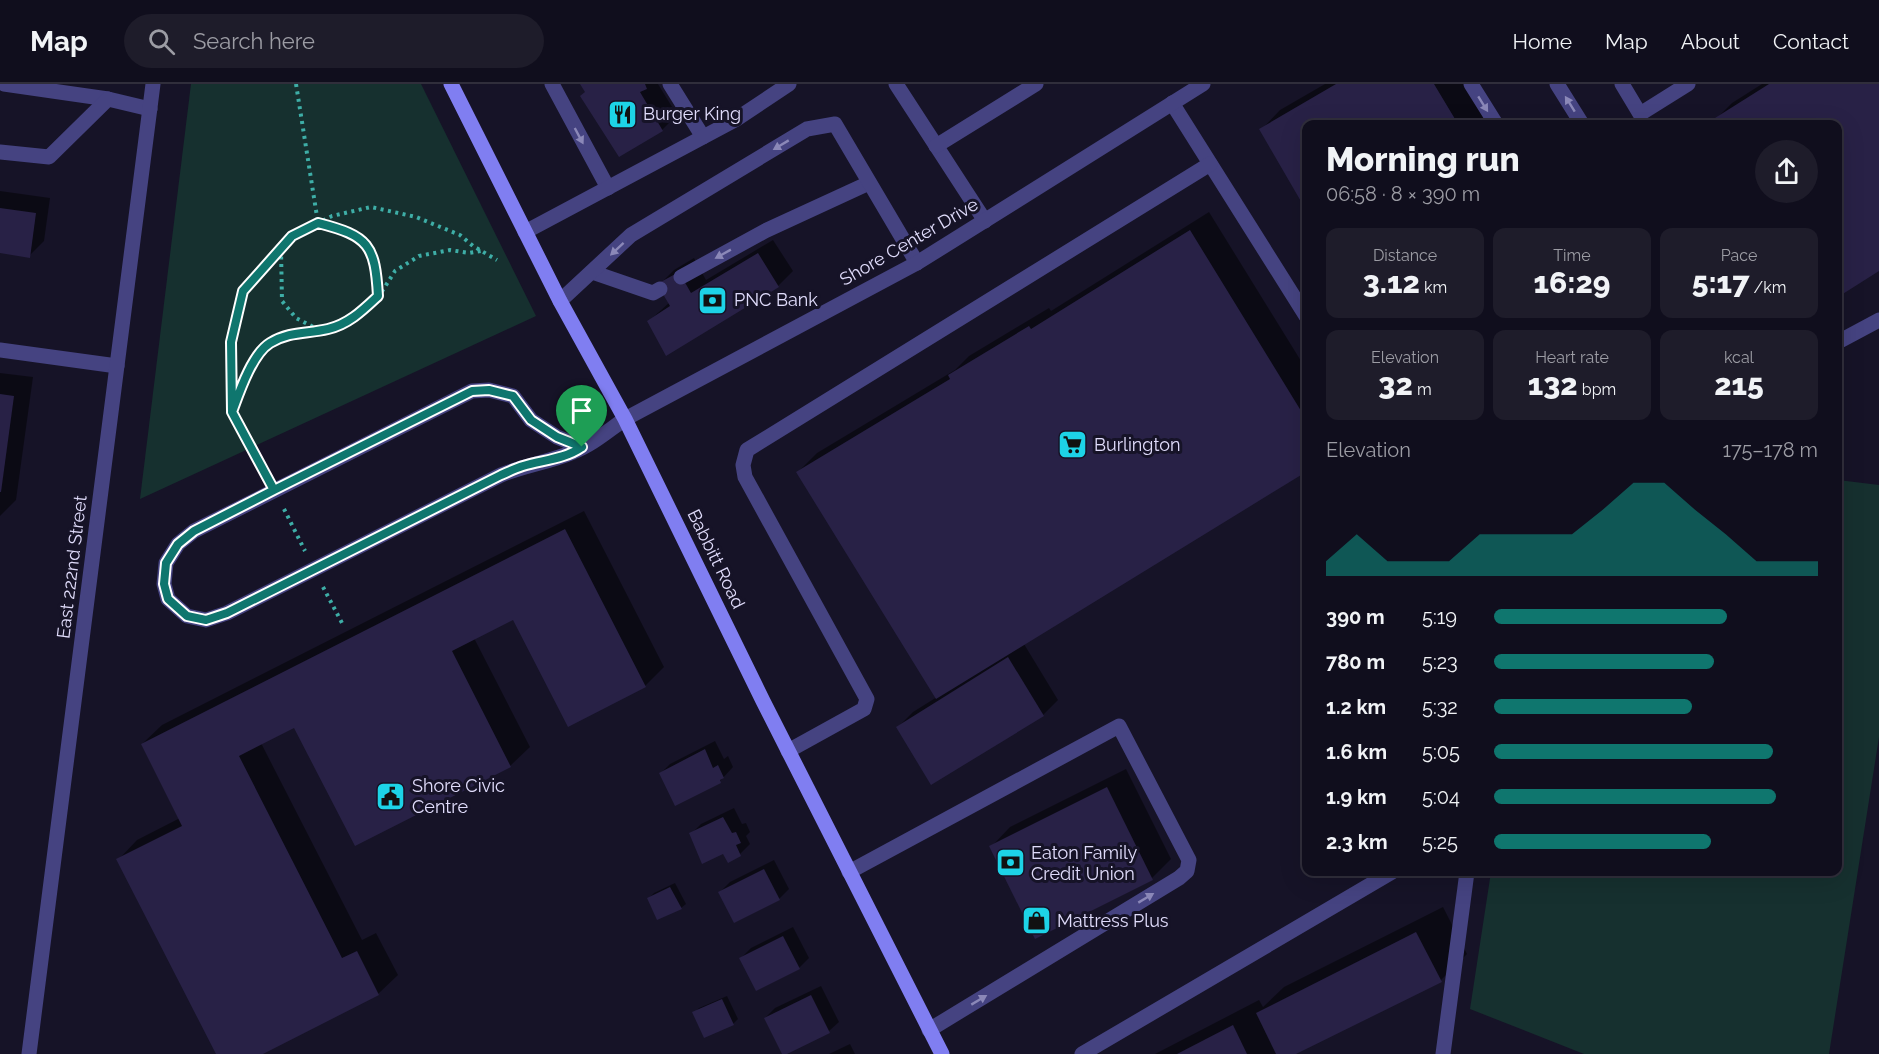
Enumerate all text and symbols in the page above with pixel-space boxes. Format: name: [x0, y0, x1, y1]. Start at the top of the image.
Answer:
search box: [124, 14, 544, 68]
text: Map: [30, 25, 88, 58]
icon: search: [145, 25, 178, 58]
text: Search here: [193, 28, 315, 54]
text: Home: [1513, 29, 1572, 54]
text: Map: [1605, 29, 1648, 54]
text: About: [1681, 29, 1740, 54]
text: Contact: [1773, 29, 1849, 54]
one-way arrow: [1478, 96, 1489, 112]
one-way arrow: [1564, 96, 1575, 112]
restaurant icon: Burger King: [606, 98, 638, 130]
place label: Burger King: [643, 103, 741, 124]
one-way arrow: [574, 127, 584, 144]
one-way arrow: [773, 139, 789, 150]
text: Morning run: [1326, 140, 1520, 179]
button: share: [1755, 140, 1818, 203]
text: 06:58 · 8 × 390 m: [1326, 182, 1480, 206]
street label: Shore Center Drive: [836, 193, 982, 290]
one-way arrow: [610, 241, 624, 255]
text: Distance: [1373, 246, 1437, 265]
text: Time: [1553, 246, 1591, 265]
text: Pace: [1721, 246, 1757, 265]
one-way arrow: [714, 249, 731, 259]
text: 3.12: [1363, 265, 1420, 300]
text: 16:29: [1533, 265, 1611, 300]
text: 5:17: [1692, 265, 1749, 300]
text: km: [1420, 278, 1447, 297]
text: /km: [1749, 278, 1786, 297]
bank icon: PNC Bank: [697, 284, 729, 316]
place label: PNC Bank: [734, 289, 818, 310]
text: Elevation: [1371, 348, 1439, 367]
text: Heart rate: [1535, 348, 1609, 367]
text: kcal: [1724, 348, 1754, 367]
text: 32: [1378, 367, 1413, 402]
text: 132: [1528, 367, 1578, 402]
text: 215: [1714, 367, 1764, 402]
text: m: [1413, 380, 1432, 399]
text: bpm: [1578, 380, 1616, 399]
pin: [556, 385, 607, 447]
icon: arrive: [565, 394, 598, 427]
supermarket icon: Burlington: [1057, 429, 1089, 461]
place label: Burlington: [1094, 434, 1181, 455]
text: Elevation: [1326, 438, 1411, 462]
text: 175–178 m: [1723, 438, 1818, 462]
street label: East 222nd Street: [52, 494, 91, 640]
street label: Babbitt Road: [683, 506, 750, 612]
text: 390 m: [1326, 605, 1385, 629]
text: 5:19: [1422, 605, 1457, 629]
text: 780 m: [1326, 650, 1385, 674]
text: 5:23: [1422, 650, 1458, 674]
text: 1.2 km: [1326, 695, 1386, 719]
text: 5:32: [1422, 695, 1458, 719]
text: 1.6 km: [1326, 740, 1387, 764]
text: 5:05: [1422, 740, 1460, 764]
place label: Shore Civic Centre: [412, 775, 505, 817]
public building icon: Shore Civic Centre: [375, 780, 407, 812]
text: 1.9 km: [1326, 785, 1387, 809]
text: 5:04: [1422, 785, 1460, 809]
text: 2.3 km: [1326, 830, 1388, 854]
text: 5:25: [1422, 830, 1458, 854]
place label: Eaton Family Credit Union: [1031, 842, 1138, 884]
bank icon: Eaton Family Credit Union: [994, 847, 1026, 879]
one-way arrow: [1138, 893, 1154, 904]
shop icon: Mattress Plus: [1020, 905, 1052, 937]
place label: Mattress Plus: [1057, 910, 1169, 931]
one-way arrow: [971, 995, 988, 1006]

